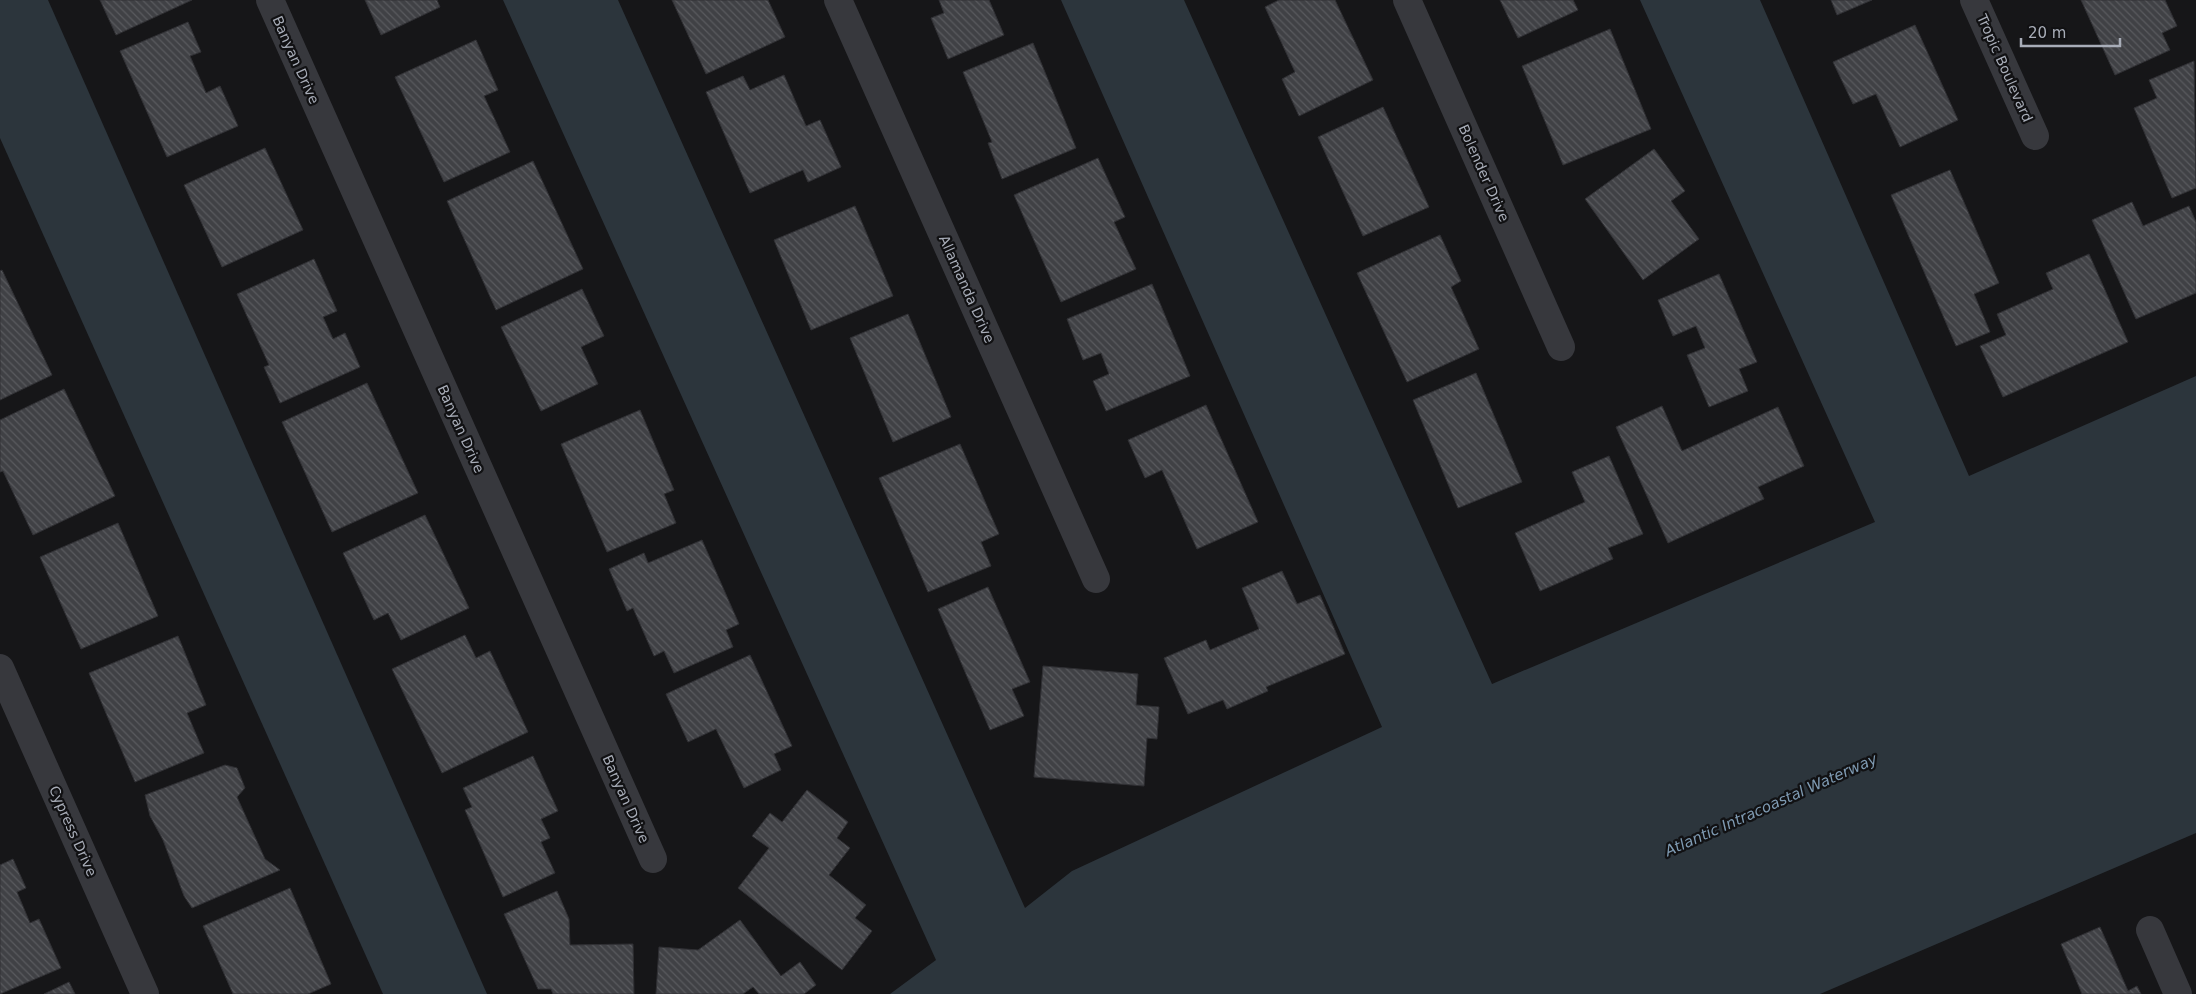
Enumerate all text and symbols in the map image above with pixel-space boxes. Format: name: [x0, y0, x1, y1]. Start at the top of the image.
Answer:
street label: Tropic Boulevard: [1974, 11, 2036, 124]
street label: Banyan Drive: [269, 14, 323, 106]
scale bar: [2021, 15, 2120, 47]
text: 20 m: [2028, 24, 2066, 42]
street label: Bolender Drive: [1455, 122, 1513, 224]
street label: Allamanda Drive: [936, 233, 998, 345]
street label: Banyan Drive: [434, 383, 488, 475]
water label: Atlantic Intracoastal Waterway: [1661, 749, 1881, 861]
street label: Banyan Drive: [599, 753, 653, 845]
street label: Cypress Drive: [46, 783, 100, 879]

